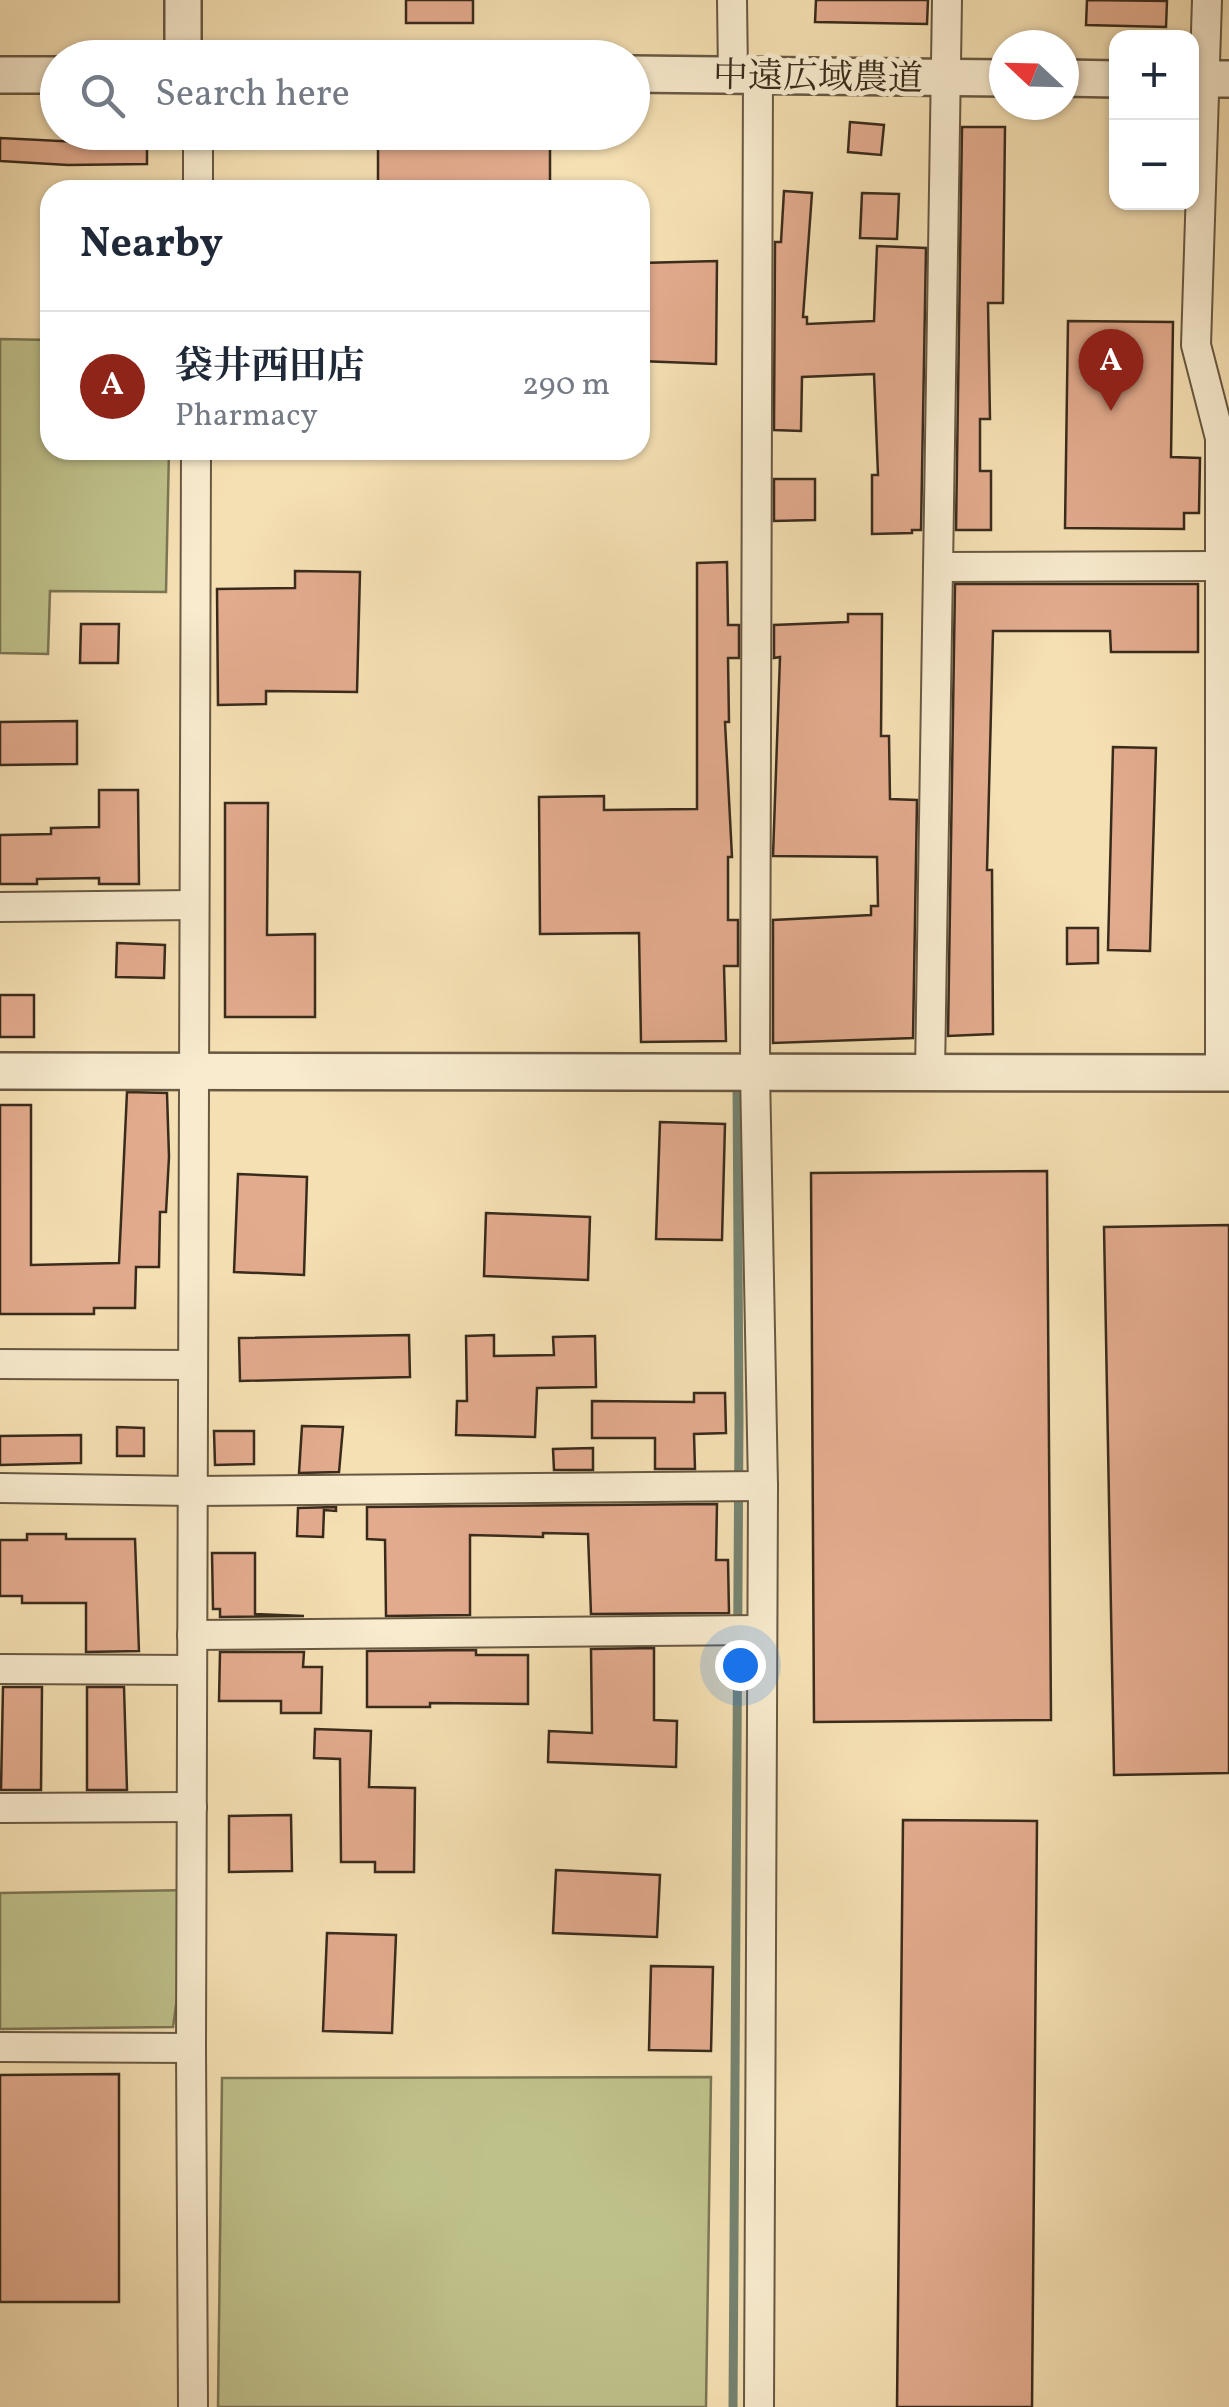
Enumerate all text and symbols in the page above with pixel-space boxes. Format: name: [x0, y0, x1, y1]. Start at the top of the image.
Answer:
north arrow: [989, 30, 1079, 120]
map controls: [1109, 30, 1199, 210]
button: +: [1109, 30, 1199, 120]
search box: [40, 40, 650, 150]
street label: 中遠広域農道: [713, 53, 923, 105]
icon: search: [75, 68, 130, 123]
text: Search here: [155, 69, 350, 122]
button: −: [1109, 120, 1199, 210]
text: Nearby: [80, 216, 223, 275]
pin: A: [1078, 328, 1144, 411]
text: 袋井西田店: [175, 342, 365, 395]
text: A: [101, 364, 124, 408]
text: 290 m: [522, 364, 610, 408]
text: Pharmacy: [175, 395, 318, 439]
your location: [715, 1640, 766, 1691]

